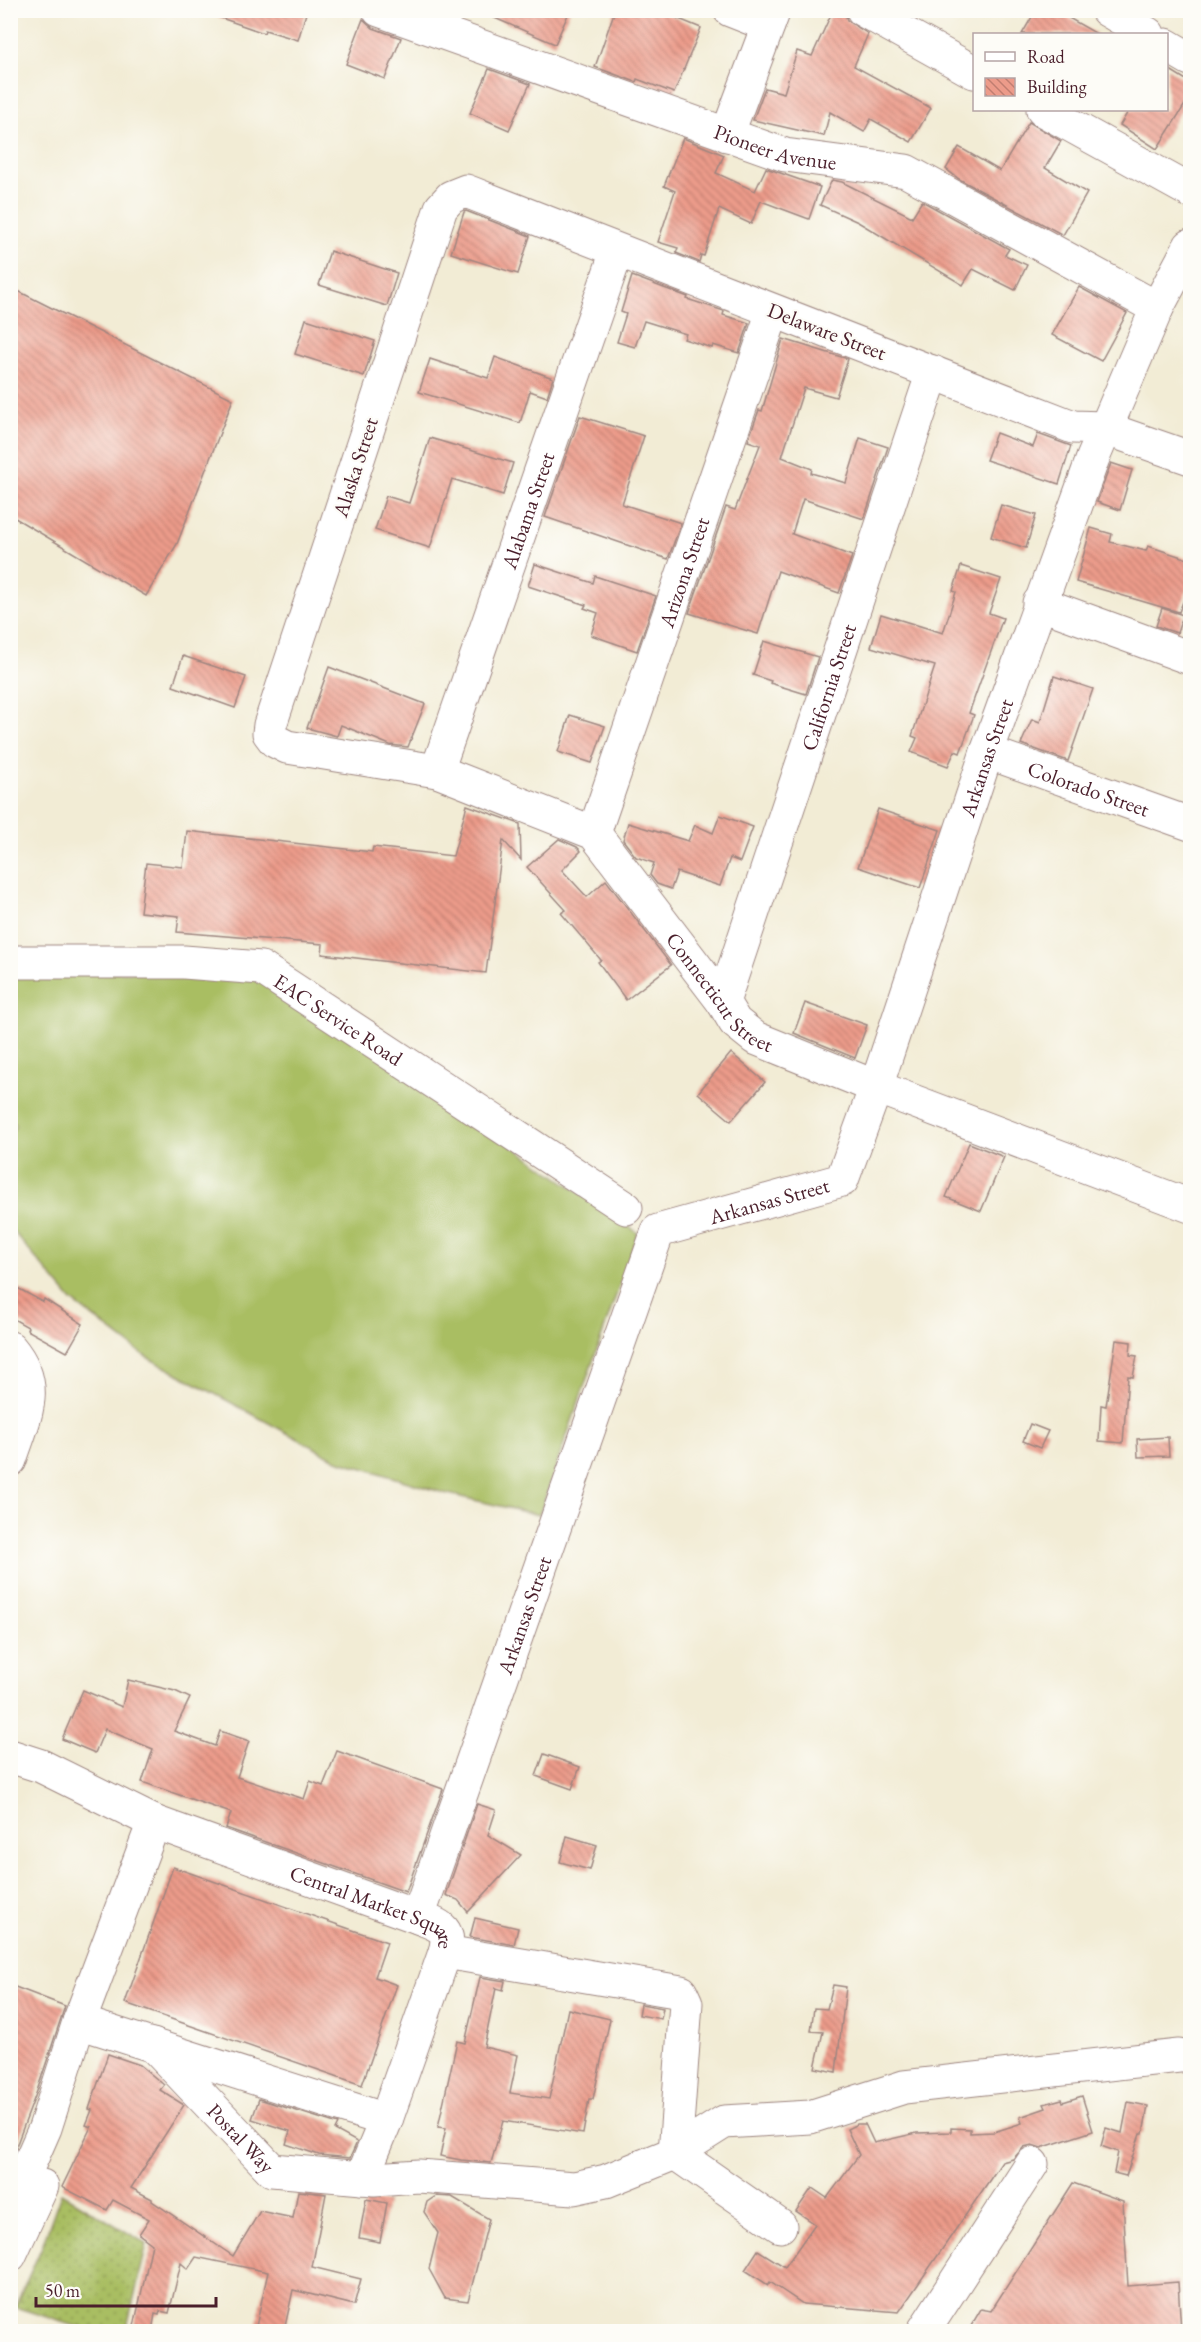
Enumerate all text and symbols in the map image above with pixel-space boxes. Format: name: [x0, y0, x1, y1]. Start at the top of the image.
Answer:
legend: [973, 33, 1168, 111]
text: Road: [1027, 45, 1066, 68]
text: Building: [1027, 75, 1087, 98]
street label: Pioneer Avenue: [711, 117, 838, 175]
street label: Delaware Street: [764, 296, 891, 366]
street label: Alaska Street: [326, 413, 384, 521]
street label: Alabama Street: [494, 448, 560, 573]
street label: Arizona Street: [652, 513, 715, 632]
street label: California Street: [794, 620, 862, 754]
street label: Arkansas Street: [953, 694, 1019, 821]
street label: Colorado Street: [1024, 754, 1154, 822]
street label: Connecticut Street: [661, 926, 778, 1058]
street label: EAC Service Road: [269, 967, 408, 1071]
street label: Arkansas Street: [705, 1171, 832, 1230]
street label: Arkansas Street: [490, 1552, 557, 1679]
street label: Central Market Square: [286, 1859, 460, 1951]
street label: Postal Way: [202, 2097, 281, 2179]
scale bar: [36, 2270, 216, 2308]
text: 50 m: [45, 2279, 80, 2302]

